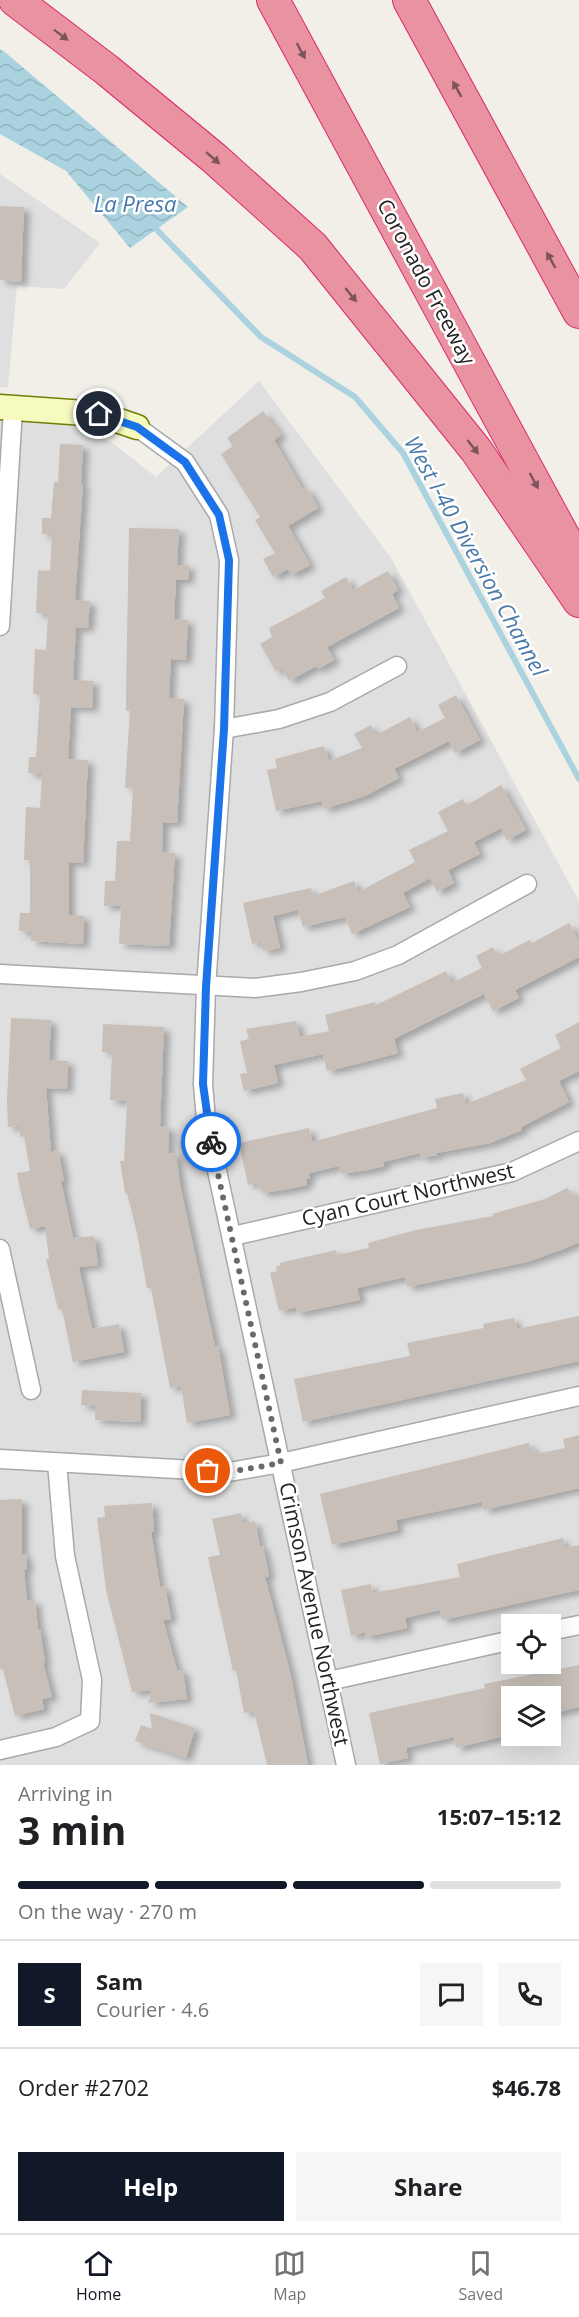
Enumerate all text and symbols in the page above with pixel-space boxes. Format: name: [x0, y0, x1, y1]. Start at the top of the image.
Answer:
one-way arrow: [54, 29, 69, 41]
one-way arrow: [296, 43, 306, 60]
one-way arrow: [452, 81, 462, 98]
one-way arrow: [205, 151, 220, 164]
water label: La Presa: [94, 188, 176, 218]
street label: Coronado Freeway: [371, 194, 483, 370]
one-way arrow: [546, 252, 556, 269]
one-way arrow: [345, 287, 358, 303]
pin: [73, 388, 124, 439]
icon: home: [82, 397, 115, 430]
water label: West I-40 Diversion Channel: [398, 430, 556, 682]
one-way arrow: [467, 439, 479, 455]
one-way arrow: [529, 473, 539, 490]
courier: [181, 1112, 241, 1172]
icon: bike: [195, 1126, 228, 1159]
street label: Cyan Court Northwest: [299, 1156, 517, 1232]
pin: [182, 1445, 233, 1496]
icon: bag: [191, 1454, 224, 1487]
street label: Crimson Avenue Northwest: [273, 1479, 357, 1748]
map controls: [501, 1614, 561, 1746]
button: locate: [501, 1614, 561, 1674]
button: layers: [501, 1686, 561, 1746]
text: Arriving in: [18, 1780, 113, 1807]
text: 15:07–15:12: [437, 1801, 561, 1831]
text: 3 min: [18, 1803, 126, 1856]
text: On the way · 270 m: [18, 1898, 197, 1925]
button: chat: [420, 1963, 483, 2026]
button: phone: [498, 1963, 561, 2026]
text: Sam: [96, 1966, 143, 1996]
text: S: [43, 1979, 56, 2009]
text: Courier · 4.6: [96, 1996, 209, 2023]
text: Order #2702: [18, 2072, 149, 2102]
text: $46.78: [492, 2072, 561, 2102]
button: Help: [18, 2152, 284, 2221]
button: Share: [296, 2152, 561, 2221]
tab: Home: [76, 2247, 121, 2305]
tab: Map: [273, 2247, 306, 2305]
tab: Saved: [458, 2247, 503, 2305]

